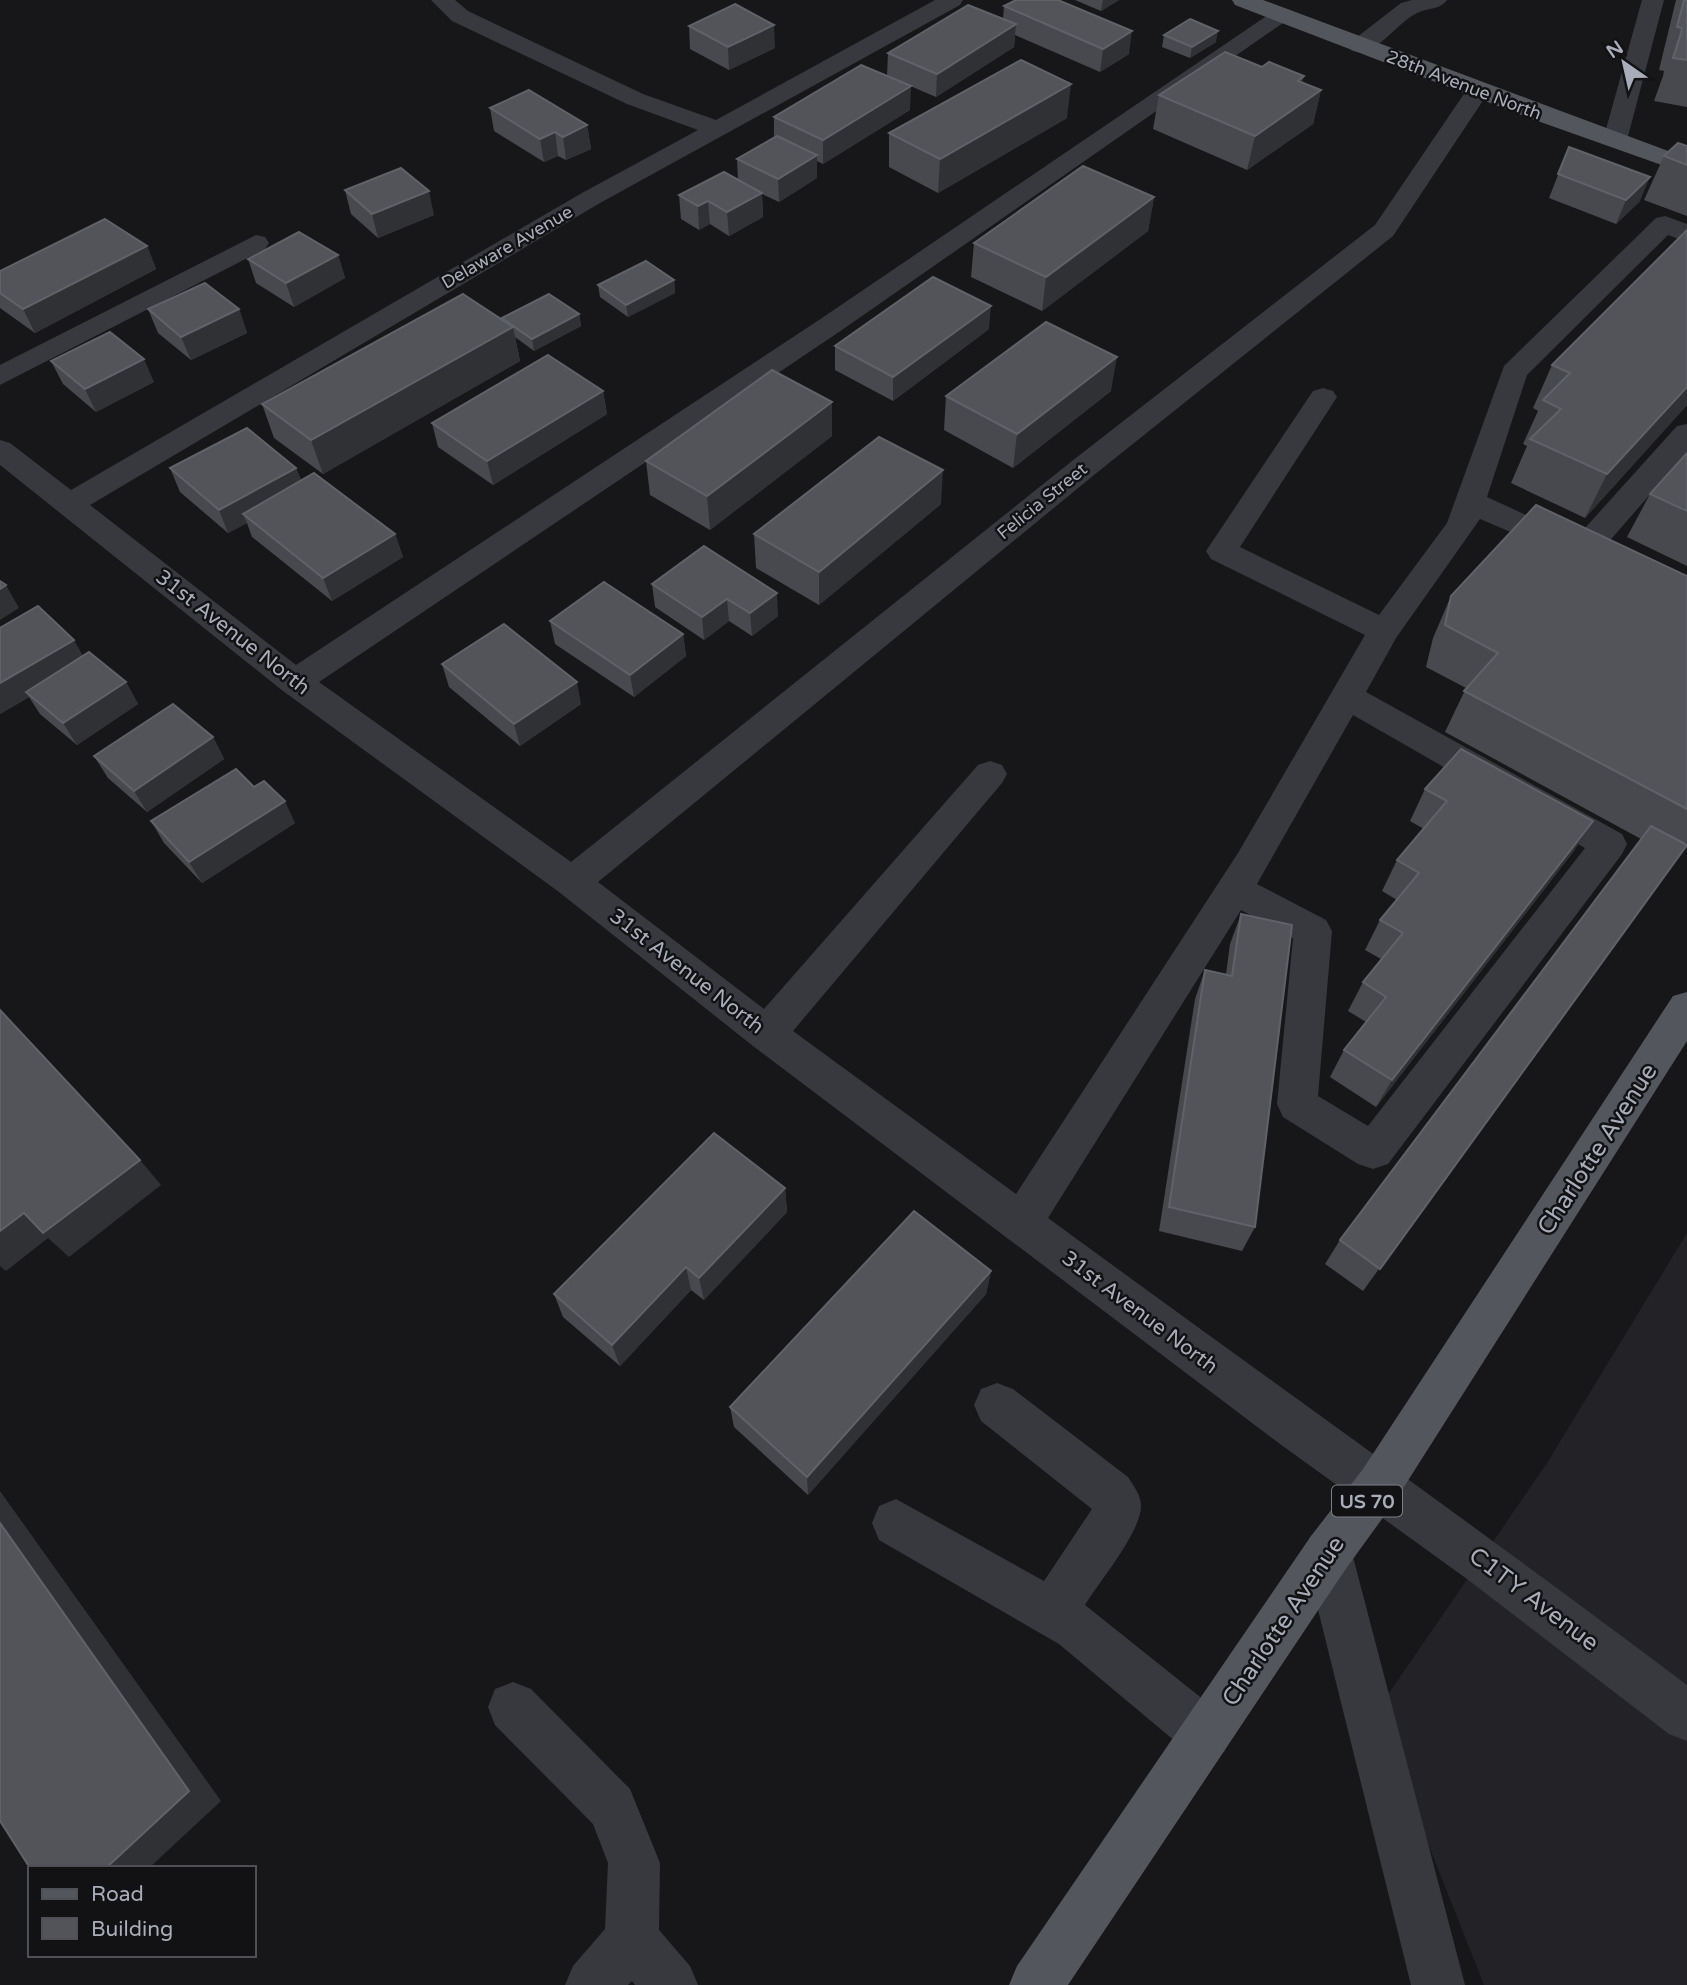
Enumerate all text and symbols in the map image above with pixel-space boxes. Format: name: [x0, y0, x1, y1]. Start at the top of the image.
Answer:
north arrow: [1589, 28, 1659, 98]
text: N: [1603, 36, 1628, 63]
street label: 28th Avenue North: [1383, 45, 1545, 125]
street label: Delaware Avenue: [437, 200, 577, 294]
street label: Felicia Street: [992, 458, 1092, 544]
street label: 31st Avenue North: [151, 564, 315, 700]
street label: 31st Avenue North: [605, 903, 769, 1039]
street label: Charlotte Avenue: [1531, 1058, 1664, 1240]
street label: 31st Avenue North: [1057, 1246, 1223, 1379]
road number: US 70: [1332, 1485, 1402, 1516]
street label: Charlotte Avenue: [1216, 1531, 1351, 1712]
street label: C1TY Avenue: [1463, 1541, 1604, 1658]
legend: [28, 1866, 256, 1957]
text: Road: [91, 1882, 144, 1907]
text: Building: [91, 1917, 173, 1942]

